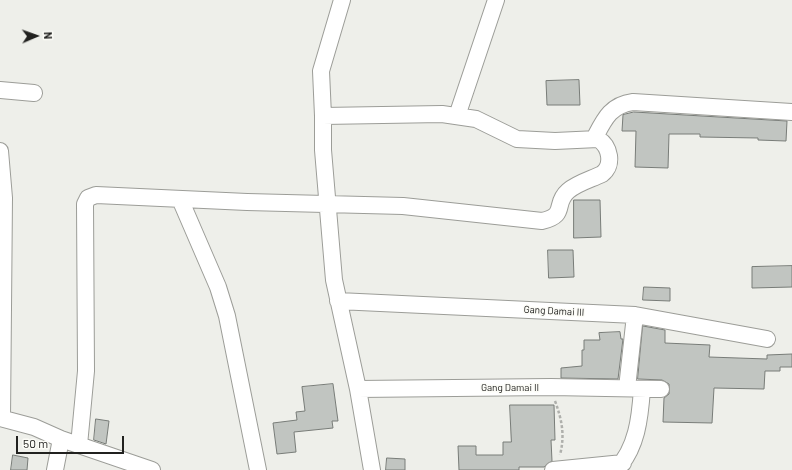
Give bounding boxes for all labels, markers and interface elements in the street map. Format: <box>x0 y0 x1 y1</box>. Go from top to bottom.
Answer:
north arrow <box>16 16 56 56</box>
text: N <box>42 32 55 39</box>
street label: Gang Damai III <box>523 303 585 319</box>
street label: Gang Damai II <box>481 382 539 394</box>
scale bar <box>18 428 126 454</box>
text: 50 m <box>23 436 48 450</box>

